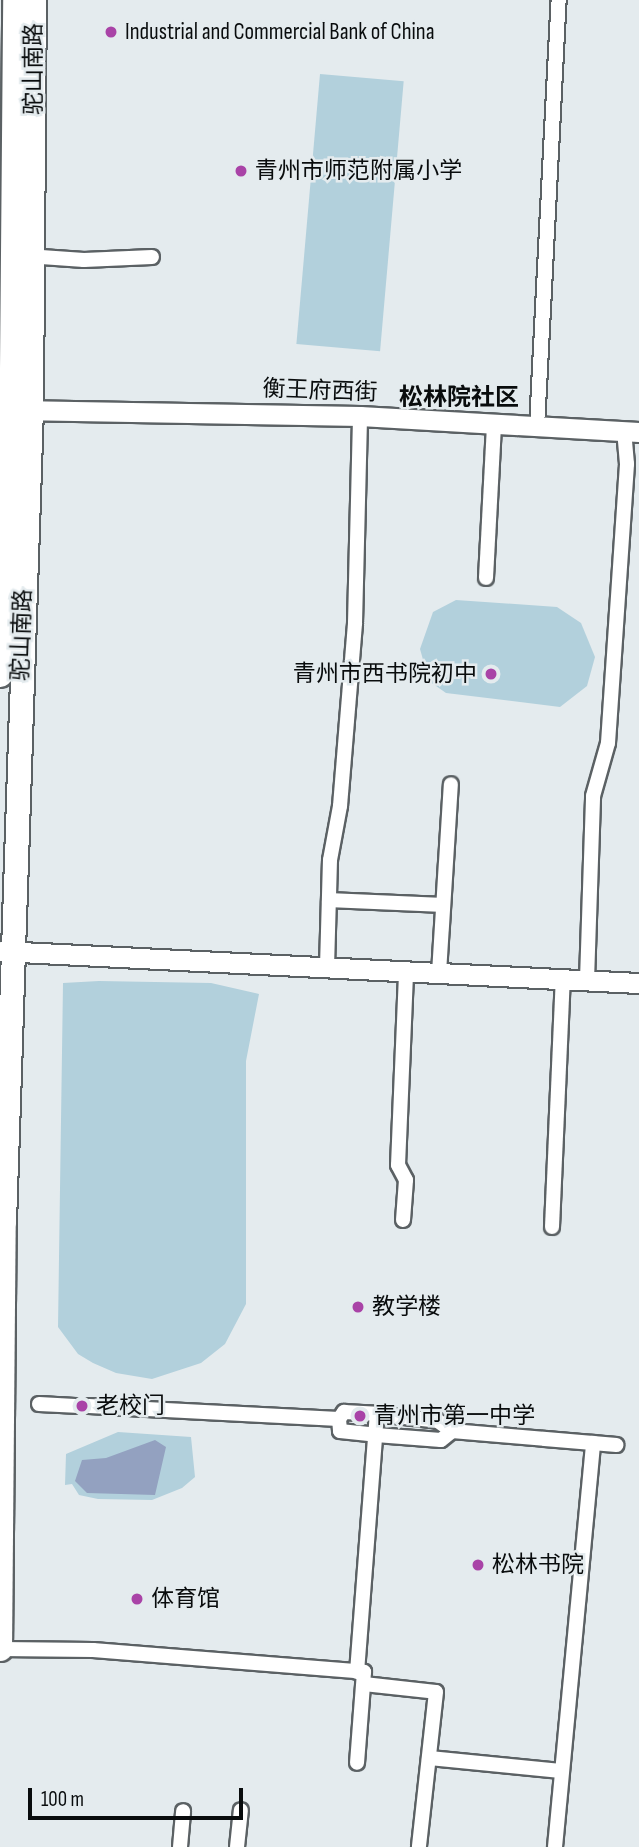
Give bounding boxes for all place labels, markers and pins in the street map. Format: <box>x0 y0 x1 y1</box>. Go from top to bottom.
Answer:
place label: Industrial and Commercial Bank of China <box>125 18 435 46</box>
marker: Industrial and Commercial Bank of China <box>103 24 119 40</box>
place label: 青州市师范附属小学 <box>255 157 462 185</box>
marker: 青州市师范附属小学 <box>233 163 249 179</box>
place label: 青州市西书院初中 <box>293 660 477 688</box>
marker: 青州市西书院初中 <box>483 666 499 682</box>
place label: 教学楼 <box>372 1293 441 1321</box>
marker: 教学楼 <box>350 1299 366 1315</box>
place label: 老校门 <box>96 1392 165 1420</box>
marker: 老校门 <box>74 1398 90 1414</box>
place label: 青州市第一中学 <box>374 1402 535 1430</box>
marker: 青州市第一中学 <box>352 1408 368 1424</box>
place label: 松林书院 <box>492 1551 584 1579</box>
marker: 松林书院 <box>470 1557 486 1573</box>
place label: 体育馆 <box>151 1585 220 1613</box>
marker: 体育馆 <box>129 1591 145 1607</box>

